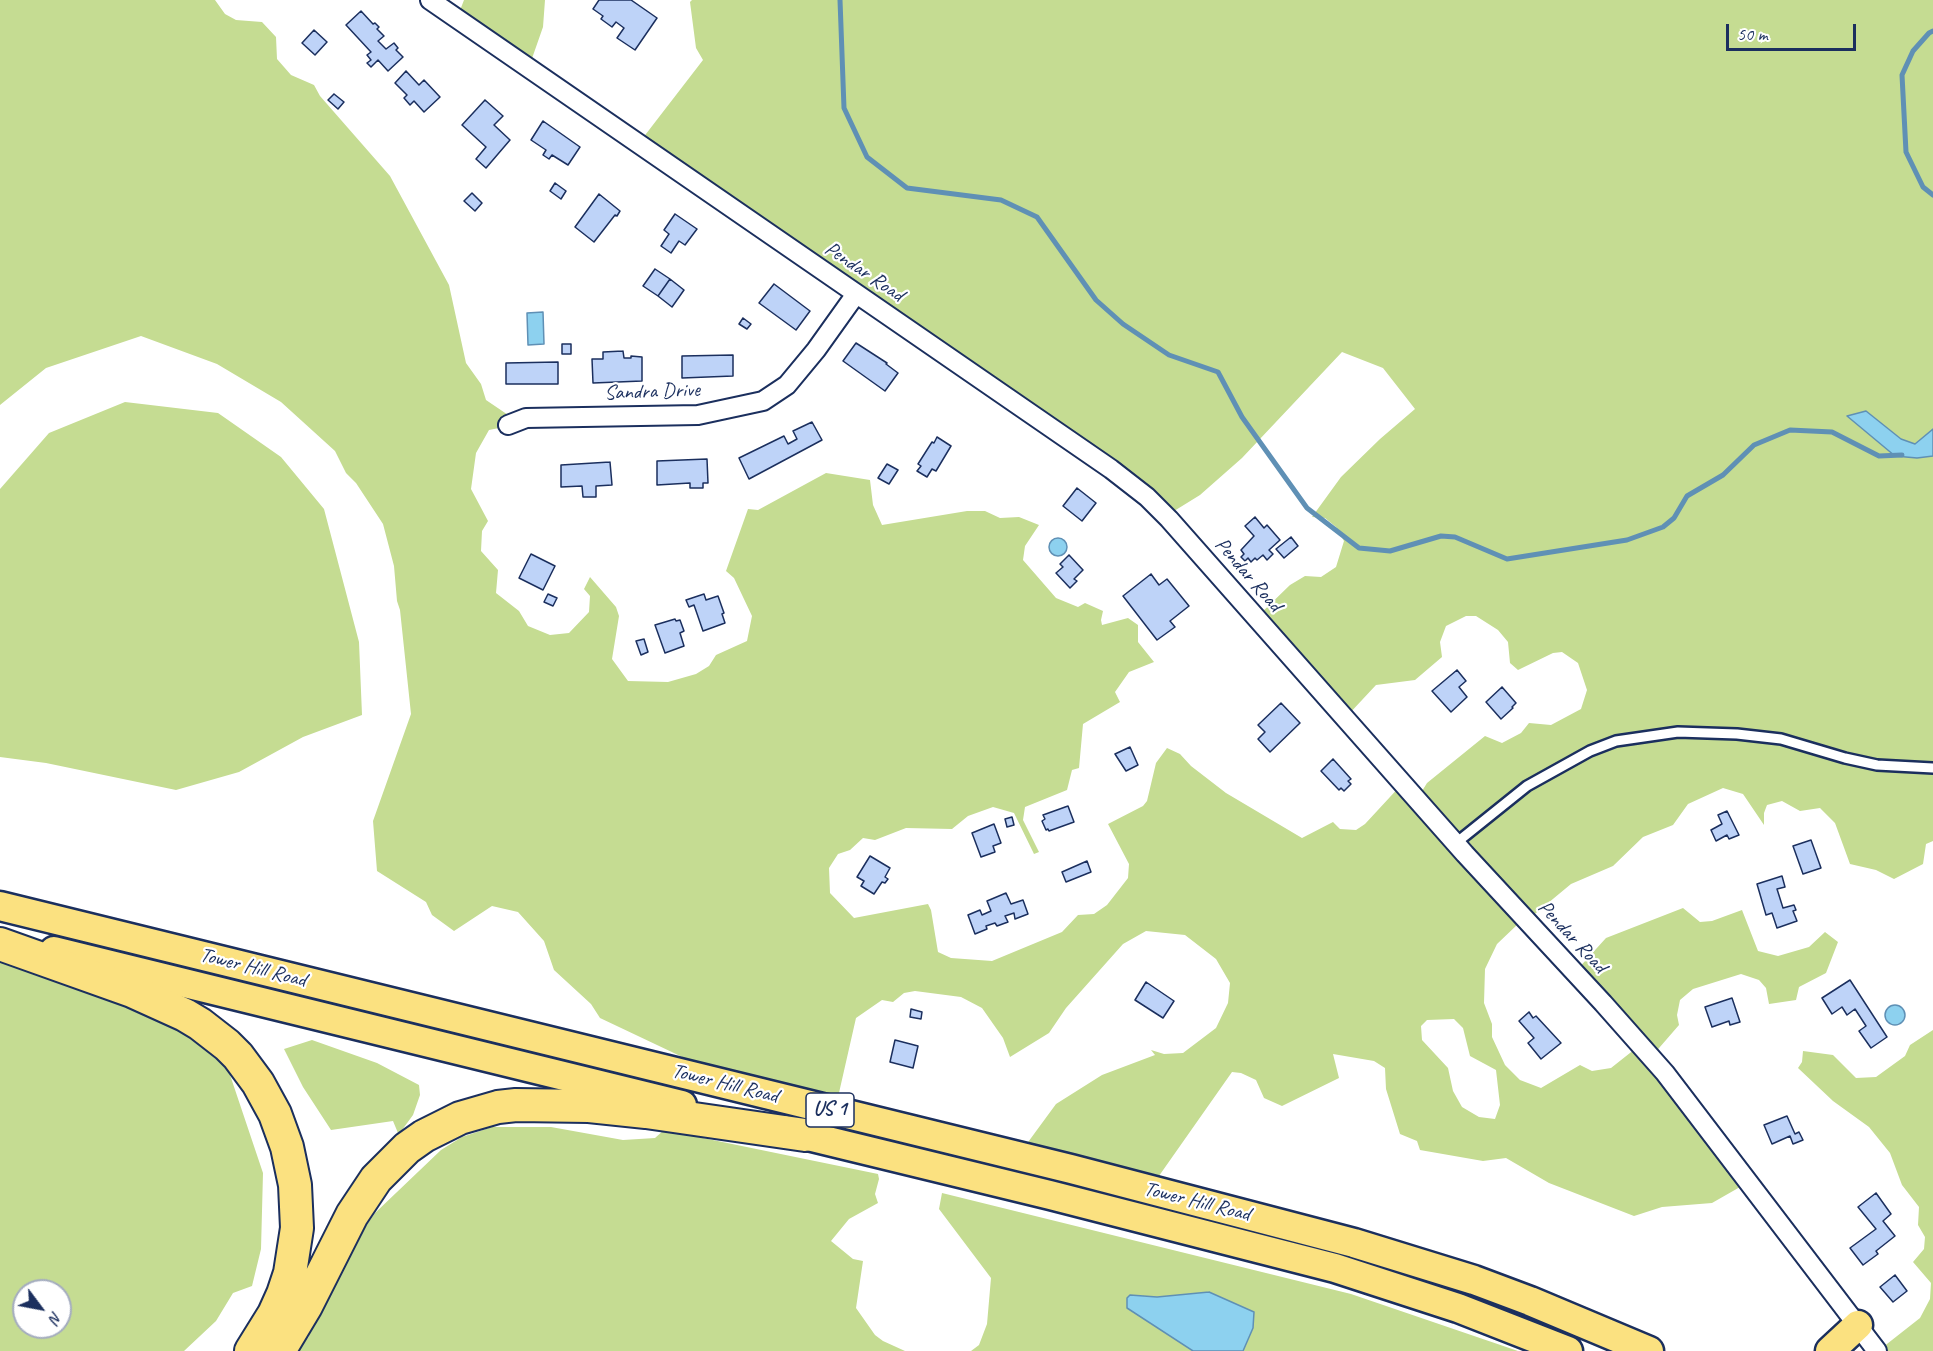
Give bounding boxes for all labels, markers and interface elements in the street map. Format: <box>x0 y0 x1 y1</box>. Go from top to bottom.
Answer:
scale bar <box>1729 12 1860 50</box>
text: 50 m <box>1737 23 1768 45</box>
street label: Pendar Road <box>820 236 908 308</box>
street label: Sandra Drive <box>604 378 700 406</box>
street label: Pendar Road <box>1209 533 1287 617</box>
street label: Pendar Road <box>1532 895 1612 979</box>
street label: Tower Hill Road <box>197 943 309 993</box>
street label: Tower Hill Road <box>669 1059 781 1109</box>
road number: US 1 <box>806 1093 854 1127</box>
street label: Tower Hill Road <box>1141 1177 1253 1227</box>
north arrow <box>12 1279 72 1339</box>
text: N <box>44 1308 67 1327</box>

